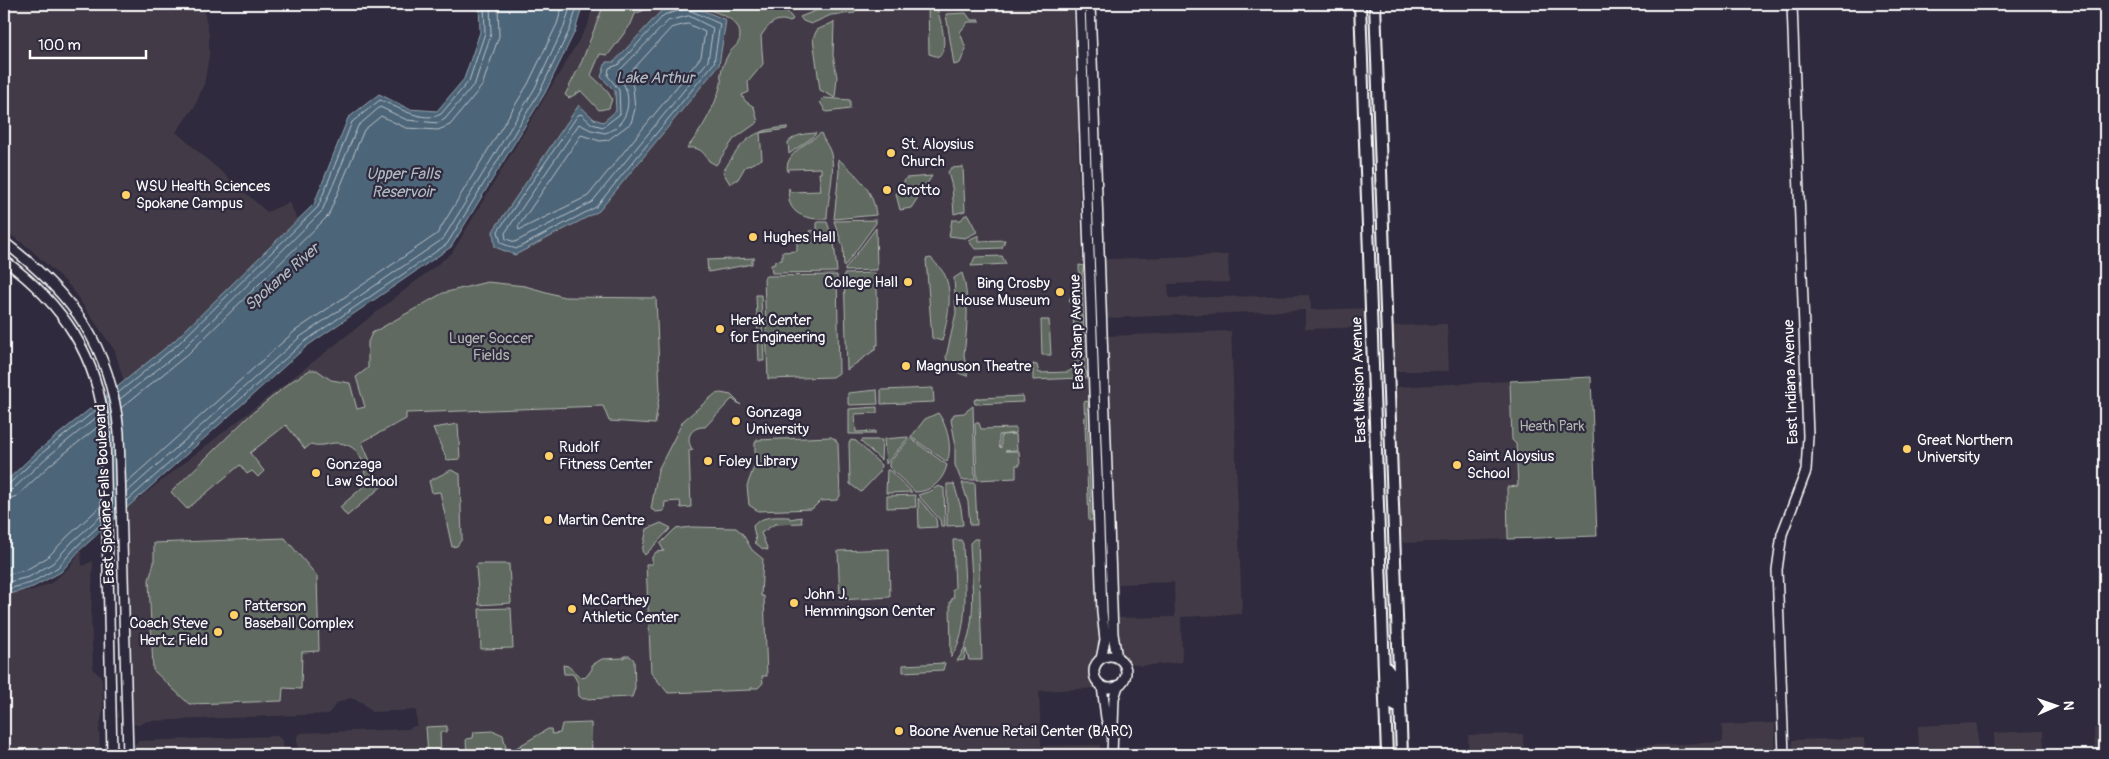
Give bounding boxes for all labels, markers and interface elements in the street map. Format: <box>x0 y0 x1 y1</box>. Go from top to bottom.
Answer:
scale bar <box>30 28 146 60</box>
text: 100 m <box>38 36 81 55</box>
water label: Lake Arthur <box>616 68 696 88</box>
place label: St. Aloysius Church <box>901 135 974 171</box>
marker: St. Aloysius Church <box>885 147 897 159</box>
water label: Upper Falls Reservoir <box>366 164 442 202</box>
place label: WSU Health Sciences Spokane Campus <box>136 177 271 213</box>
place label: Grotto <box>897 181 940 200</box>
marker: Grotto <box>881 184 893 196</box>
marker: WSU Health Sciences Spokane Campus <box>120 189 132 201</box>
place label: Hughes Hall <box>763 228 836 247</box>
marker: Hughes Hall <box>747 231 759 243</box>
water label: Spokane River <box>240 237 325 315</box>
place label: College Hall <box>824 273 898 292</box>
street label: East Sharp Avenue <box>1065 273 1089 390</box>
place label: Bing Crosby House Museum <box>955 274 1051 310</box>
marker: College Hall <box>902 276 914 288</box>
marker: Bing Crosby House Museum <box>1054 286 1066 298</box>
place label: Herak Center for Engineering <box>730 311 825 347</box>
street label: East Mission Avenue <box>1347 316 1371 443</box>
street label: East Indiana Avenue <box>1779 319 1803 445</box>
marker: Herak Center for Engineering <box>714 323 726 335</box>
park label: Luger Soccer Fields <box>449 329 534 365</box>
place label: Magnuson Theatre <box>916 357 1032 376</box>
marker: Magnuson Theatre <box>900 360 912 372</box>
place label: Gonzaga University <box>746 403 809 439</box>
street label: East Spokane Falls Boulevard <box>91 404 119 584</box>
marker: Gonzaga University <box>730 415 742 427</box>
park label: Heath Park <box>1519 417 1585 436</box>
place label: Great Northern University <box>1917 431 2013 467</box>
place label: Rudolf Fitness Center <box>559 438 653 474</box>
marker: Great Northern University <box>1901 443 1913 455</box>
place label: Saint Aloysius School <box>1467 447 1555 483</box>
marker: Rudolf Fitness Center <box>543 450 555 462</box>
place label: Foley Library <box>718 452 798 471</box>
place label: Gonzaga Law School <box>326 455 398 491</box>
marker: Foley Library <box>702 455 714 467</box>
marker: Saint Aloysius School <box>1451 459 1463 471</box>
marker: Gonzaga Law School <box>310 467 322 479</box>
place label: Martin Centre <box>558 511 645 530</box>
marker: Martin Centre <box>542 514 554 526</box>
place label: John J. Hemmingson Center <box>804 585 936 621</box>
place label: McCarthey Athletic Center <box>582 591 680 627</box>
place label: Patterson Baseball Complex <box>244 597 354 633</box>
marker: John J. Hemmingson Center <box>788 597 800 609</box>
marker: McCarthey Athletic Center <box>566 603 578 615</box>
marker: Patterson Baseball Complex <box>228 609 240 621</box>
place label: Coach Steve Hertz Field <box>129 614 209 650</box>
marker: Coach Steve Hertz Field <box>212 626 224 638</box>
north arrow <box>2032 682 2082 732</box>
text: N <box>2060 701 2077 711</box>
place label: Boone Avenue Retail Center (BARC) <box>909 722 1134 741</box>
marker: Boone Avenue Retail Center (BARC) <box>893 725 905 737</box>

